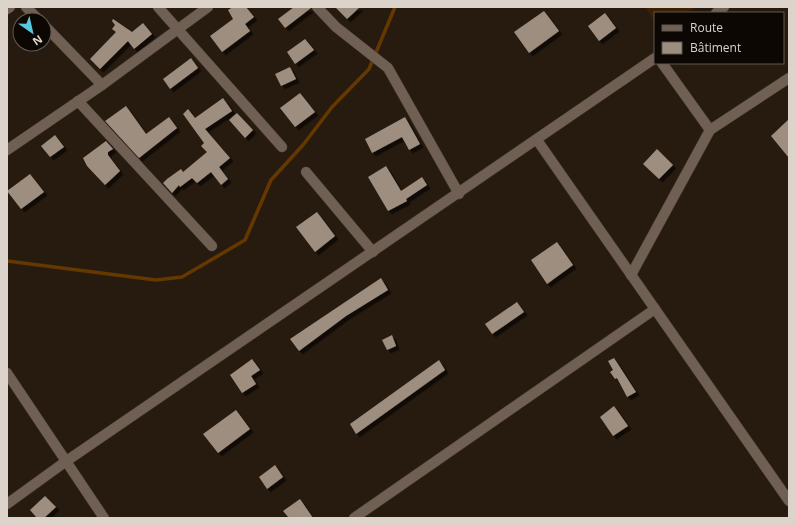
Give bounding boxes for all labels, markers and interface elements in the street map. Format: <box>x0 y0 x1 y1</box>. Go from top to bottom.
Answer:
north arrow <box>12 12 52 52</box>
legend <box>654 12 784 64</box>
text: Route <box>690 19 723 36</box>
text: N <box>30 32 46 49</box>
text: Bâtiment <box>690 39 741 56</box>

